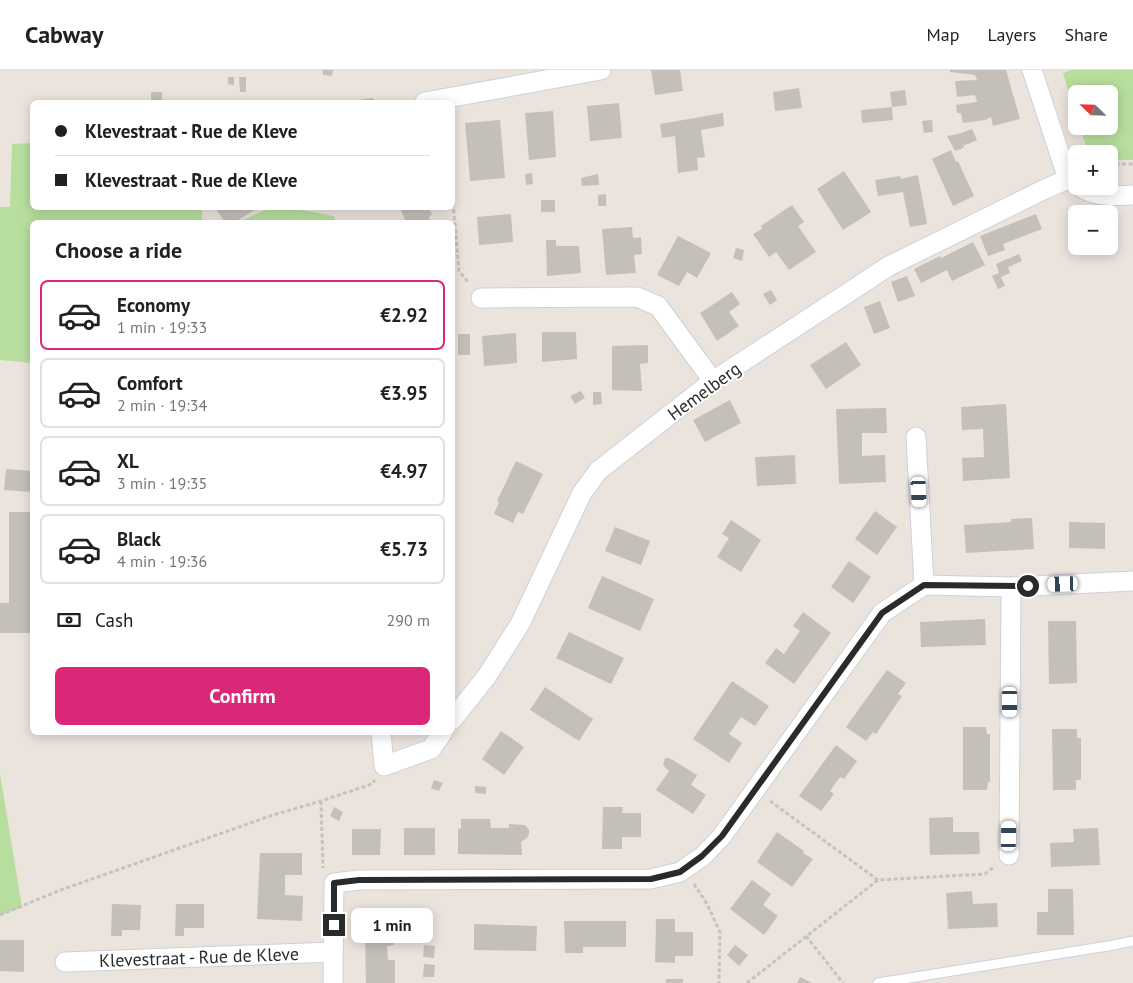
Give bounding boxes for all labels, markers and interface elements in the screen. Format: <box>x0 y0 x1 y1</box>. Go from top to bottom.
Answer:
text: Cabway <box>25 19 103 50</box>
text: Map <box>927 23 959 46</box>
text: Layers <box>987 23 1036 46</box>
text: Share <box>1064 23 1108 46</box>
north arrow <box>1068 85 1118 135</box>
map controls <box>1068 85 1118 255</box>
text: Klevestraat - Rue de Kleve <box>85 119 297 143</box>
button: + <box>1068 145 1118 195</box>
text: Klevestraat - Rue de Kleve <box>85 168 297 192</box>
button: − <box>1068 205 1118 255</box>
text: Choose a ride <box>55 236 182 264</box>
icon: car <box>57 293 102 338</box>
text: Economy <box>117 293 190 317</box>
text: €2.92 <box>380 303 428 327</box>
text: 1 min · 19:33 <box>117 317 207 337</box>
street label: Hemelberg <box>663 357 745 425</box>
icon: car <box>57 371 102 416</box>
text: Comfort <box>117 371 183 395</box>
text: €3.95 <box>380 381 428 405</box>
text: 2 min · 19:34 <box>117 395 207 415</box>
icon: car <box>57 449 102 494</box>
text: XL <box>117 449 139 473</box>
text: €4.97 <box>380 459 428 483</box>
text: 3 min · 19:35 <box>117 473 207 493</box>
car <box>910 477 927 507</box>
icon: car <box>57 527 102 572</box>
text: Black <box>117 527 161 551</box>
text: €5.73 <box>380 537 428 561</box>
text: 4 min · 19:36 <box>117 551 207 571</box>
route start <box>1017 575 1039 597</box>
car <box>1047 576 1078 592</box>
icon: cash <box>55 606 83 634</box>
text: Cash <box>95 608 133 632</box>
text: 290 m <box>387 610 430 630</box>
button: Confirm <box>55 667 430 725</box>
car <box>1002 687 1017 717</box>
car <box>1001 821 1016 851</box>
callout: 1 min <box>352 908 434 942</box>
route end <box>323 914 345 936</box>
text: 1 min <box>372 915 412 935</box>
street label: Klevestraat - Rue de Kleve <box>99 942 299 972</box>

